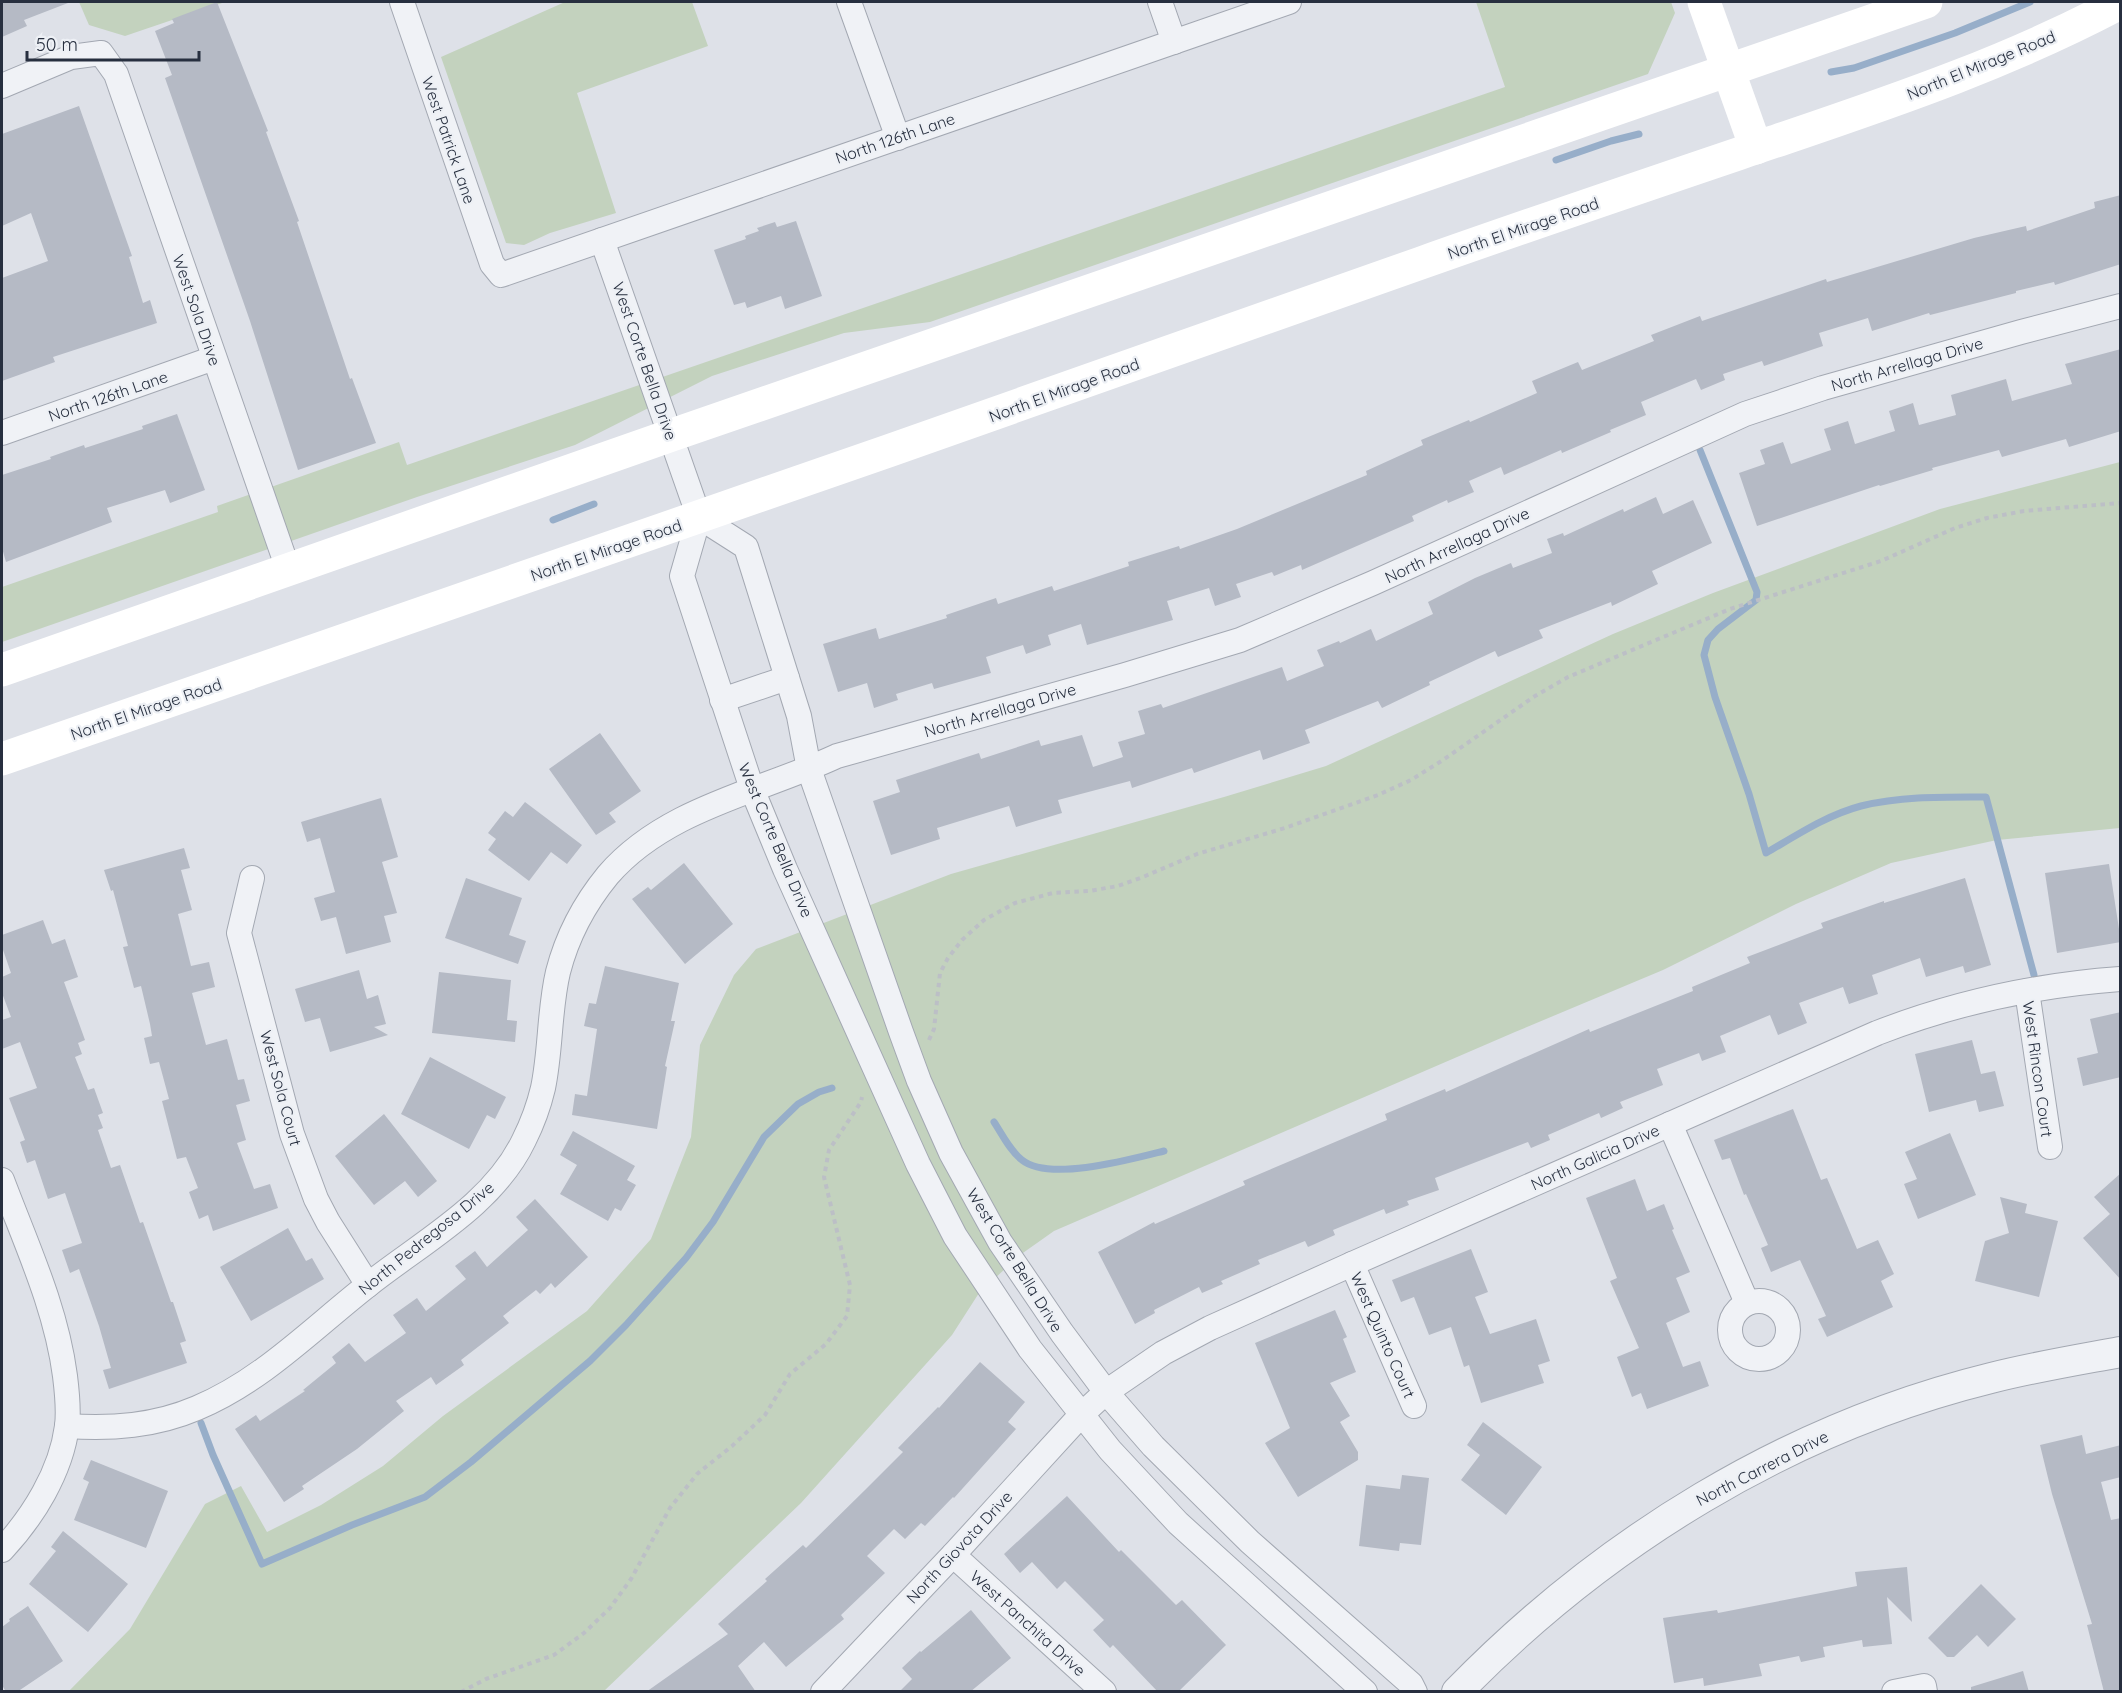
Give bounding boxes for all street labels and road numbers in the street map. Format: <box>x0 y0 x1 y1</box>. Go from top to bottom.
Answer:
street label: North El Mirage Road <box>1904 26 2058 104</box>
street label: West Patrick Lane <box>418 74 480 206</box>
street label: North 126th Lane <box>833 108 957 168</box>
street label: North El Mirage Road <box>1445 193 1601 263</box>
street label: West Sola Drive <box>169 252 225 368</box>
street label: West Corte Bella Drive <box>609 279 681 443</box>
street label: North Arrellaga Drive <box>1829 333 1985 395</box>
street label: North El Mirage Road <box>986 353 1142 427</box>
street label: North 126th Lane <box>46 366 170 426</box>
street label: North Arrellaga Drive <box>1382 503 1532 587</box>
street label: North El Mirage Road <box>528 515 684 585</box>
street label: North El Mirage Road <box>68 674 224 744</box>
street label: North Arrellaga Drive <box>922 679 1078 741</box>
street label: West Corte Bella Drive <box>734 760 818 920</box>
street label: West Rincon Court <box>2019 1000 2057 1138</box>
street label: West Sola Court <box>256 1028 306 1148</box>
street label: North Galicia Drive <box>1528 1120 1662 1194</box>
street label: North Pedregosa Drive <box>354 1177 498 1299</box>
street label: West Corte Bella Drive <box>963 1184 1067 1336</box>
street label: West Quinto Court <box>1346 1269 1420 1401</box>
street label: North Carrera Drive <box>1692 1426 1832 1510</box>
street label: North Giovota Drive <box>902 1487 1016 1607</box>
street label: West Panchita Drive <box>966 1566 1090 1680</box>

